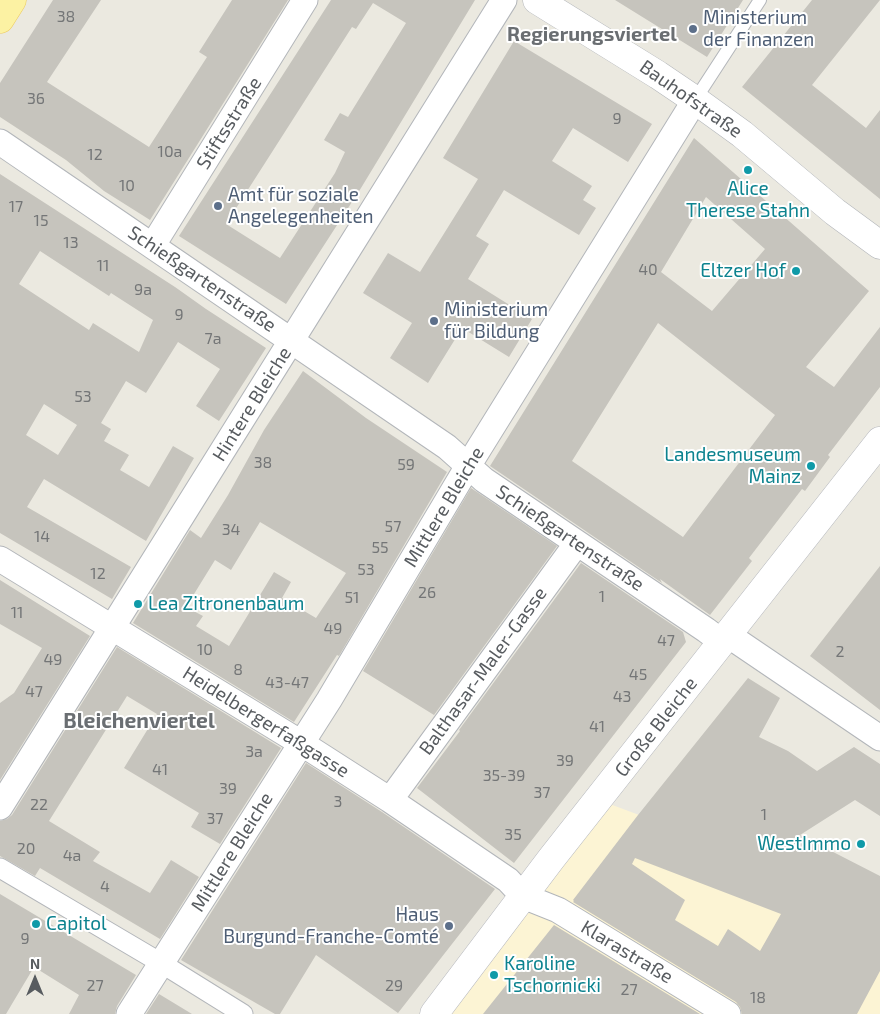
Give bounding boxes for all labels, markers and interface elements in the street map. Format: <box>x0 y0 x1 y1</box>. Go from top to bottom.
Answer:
house number: 38 <box>57 7 75 27</box>
place label: Ministerium der Finanzen <box>703 7 814 51</box>
district label: Regierungsviertel <box>507 22 677 46</box>
marker: Ministerium der Finanzen <box>687 23 699 35</box>
street label: Bauhofstraße <box>635 55 747 143</box>
street label: Stiftsstraße <box>192 73 266 173</box>
house number: 36 <box>27 89 45 109</box>
house number: 9 <box>612 109 622 129</box>
house number: 10a <box>158 142 182 162</box>
house number: 12 <box>87 145 103 165</box>
marker: Alice Therese Stahn <box>742 164 754 176</box>
house number: 10 <box>119 176 135 196</box>
place label: Alice Therese Stahn <box>686 178 810 222</box>
place label: Amt für soziale Angelegenheiten <box>228 184 374 228</box>
house number: 17 <box>9 197 23 217</box>
marker: Amt für soziale Angelegenheiten <box>212 200 224 212</box>
house number: 15 <box>34 211 48 231</box>
street label: Schießgartenstraße <box>124 221 280 337</box>
house number: 13 <box>63 233 79 253</box>
house number: 11 <box>97 256 109 276</box>
house number: 40 <box>638 260 658 280</box>
place label: Eltzer Hof <box>700 260 786 282</box>
marker: Eltzer Hof <box>790 265 802 277</box>
house number: 9a <box>134 280 152 300</box>
place label: Ministerium für Bildung <box>444 299 548 343</box>
house number: 9 <box>174 305 184 325</box>
marker: Ministerium für Bildung <box>428 315 440 327</box>
house number: 7a <box>205 329 221 349</box>
street label: Hintere Bleiche <box>208 343 296 465</box>
house number: 53 <box>74 387 92 407</box>
street label: Mittlere Bleiche <box>399 443 489 571</box>
place label: Landesmuseum Mainz <box>664 444 801 488</box>
house number: 38 <box>254 453 272 473</box>
house number: 59 <box>397 455 415 475</box>
marker: Landesmuseum Mainz <box>805 460 817 472</box>
street label: Schießgartenstraße <box>492 480 648 596</box>
house number: 57 <box>385 517 401 537</box>
house number: 34 <box>222 520 240 540</box>
house number: 14 <box>34 527 50 547</box>
house number: 55 <box>371 538 389 558</box>
house number: 53 <box>357 560 375 580</box>
house number: 12 <box>90 564 106 584</box>
street label: Balthasar-Maler-Gasse <box>414 583 552 759</box>
house number: 26 <box>418 583 436 603</box>
house number: 1 <box>599 587 605 607</box>
house number: 51 <box>345 588 359 608</box>
place label: Lea Zitronenbaum <box>148 593 304 615</box>
marker: Lea Zitronenbaum <box>132 598 144 610</box>
house number: 11 <box>11 603 23 623</box>
house number: 49 <box>324 619 342 639</box>
house number: 47 <box>657 631 675 651</box>
house number: 10 <box>197 640 213 660</box>
house number: 2 <box>836 642 844 662</box>
house number: 49 <box>44 650 62 670</box>
house number: 8 <box>233 660 243 680</box>
street label: Heidelbergerfaßgasse <box>178 661 354 783</box>
house number: 45 <box>629 665 647 685</box>
house number: 43-47 <box>265 673 309 693</box>
street label: Große Bleiche <box>610 673 702 781</box>
house number: 47 <box>25 682 43 702</box>
house number: 43 <box>613 687 631 707</box>
district label: Bleichenviertel <box>63 708 215 734</box>
house number: 41 <box>589 717 605 737</box>
house number: 3a <box>245 742 263 762</box>
house number: 39 <box>556 751 574 771</box>
house number: 41 <box>152 760 168 780</box>
house number: 35-39 <box>483 766 525 786</box>
house number: 39 <box>219 779 237 799</box>
house number: 37 <box>533 783 551 803</box>
street label: Mittlere Bleiche <box>186 788 278 916</box>
house number: 3 <box>334 792 342 812</box>
house number: 22 <box>30 795 48 815</box>
house number: 1 <box>761 805 767 825</box>
house number: 37 <box>206 809 224 829</box>
house number: 35 <box>504 825 522 845</box>
place label: WestImmo <box>757 833 851 855</box>
marker: WestImmo <box>855 838 867 850</box>
house number: 20 <box>17 839 35 859</box>
house number: 4a <box>63 846 81 866</box>
house number: 4 <box>100 877 110 897</box>
place label: Haus Burgund-Franche-Comté <box>223 904 439 948</box>
place label: Capitol <box>46 913 107 935</box>
street label: Klarastraße <box>577 916 677 988</box>
marker: Capitol <box>30 918 42 930</box>
marker: Haus Burgund-Franche-Comté <box>443 920 455 932</box>
house number: 9 <box>20 929 30 949</box>
place label: Karoline Tschornicki <box>504 953 601 997</box>
north arrow <box>10 954 60 1004</box>
text: N <box>30 955 40 972</box>
marker: Karoline Tschornicki <box>488 969 500 981</box>
house number: 27 <box>86 976 104 996</box>
house number: 29 <box>385 976 403 996</box>
house number: 27 <box>620 980 638 1000</box>
house number: 18 <box>750 988 766 1008</box>

